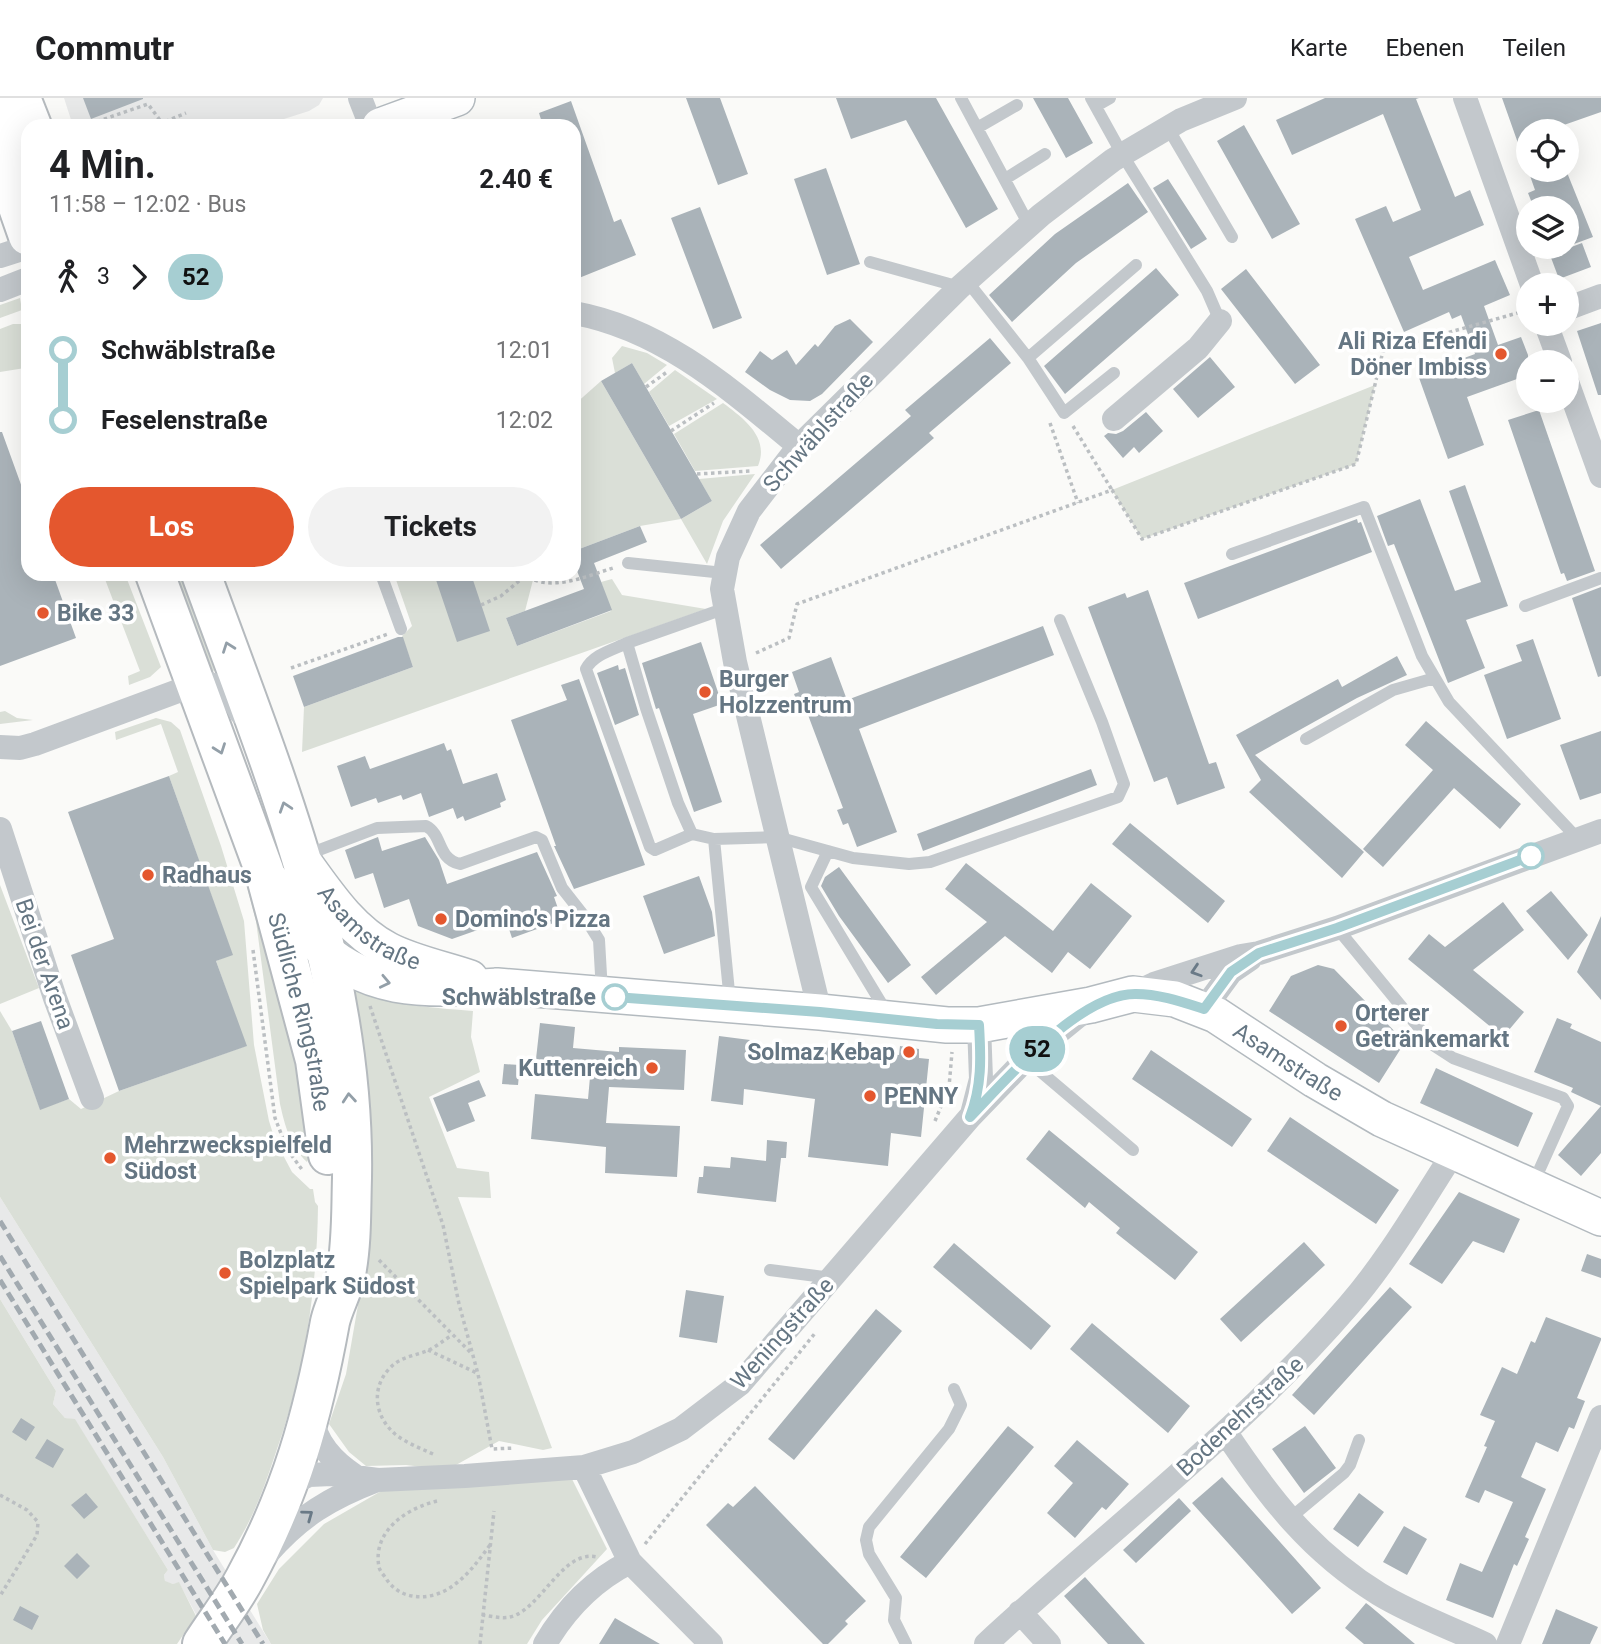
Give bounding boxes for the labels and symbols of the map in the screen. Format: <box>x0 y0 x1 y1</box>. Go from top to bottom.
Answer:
place label: Ali Riza Efendi Döner Imbiss <box>1338 328 1487 381</box>
marker: Ali Riza Efendi Döner Imbiss <box>1493 346 1509 362</box>
street label: Schwäblstraße <box>758 367 879 498</box>
place label: Bike 33 <box>57 600 134 627</box>
marker: Bike 33 <box>35 605 51 621</box>
one-way arrow <box>222 642 236 654</box>
place label: Burger Holzzentrum <box>719 666 852 719</box>
marker: Burger Holzzentrum <box>697 684 713 700</box>
one-way arrow <box>212 742 226 754</box>
one-way arrow <box>279 801 293 814</box>
unlabelled marker <box>1518 843 1544 869</box>
place label: Radhaus <box>162 862 252 889</box>
marker: Radhaus <box>140 867 156 883</box>
street label: Asamstraße <box>312 880 424 976</box>
street label: Bei der Arena <box>10 895 80 1033</box>
place label: Domino's Pizza <box>455 906 611 933</box>
street label: Südliche Ringstraße <box>262 910 335 1113</box>
marker: Domino's Pizza <box>433 911 449 927</box>
one-way arrow <box>1190 963 1202 977</box>
one-way arrow <box>379 974 391 989</box>
place label: Schwäblstraße <box>442 984 596 1011</box>
marker: Schwäblstraße <box>602 984 628 1010</box>
place label: Orterer Getränkemarkt <box>1355 1000 1510 1053</box>
street label: Asamstraße <box>1228 1017 1348 1107</box>
marker: Orterer Getränkemarkt <box>1333 1018 1349 1034</box>
line badge: 52 <box>1006 1026 1068 1072</box>
place label: Solmaz Kebap <box>747 1039 895 1066</box>
marker: Solmaz Kebap <box>901 1044 917 1060</box>
place label: Kuttenreich <box>518 1055 638 1082</box>
marker: Kuttenreich <box>644 1060 660 1076</box>
place label: PENNY <box>884 1083 959 1110</box>
marker: PENNY <box>862 1088 878 1104</box>
one-way arrow <box>342 1092 357 1103</box>
place label: Mehrzweckspielfeld Südost <box>124 1132 332 1185</box>
marker: Mehrzweckspielfeld Südost <box>102 1150 118 1166</box>
place label: Bolzplatz Spielpark Südost <box>239 1247 415 1300</box>
marker: Bolzplatz Spielpark Südost <box>217 1265 233 1281</box>
street label: Weningstraße <box>725 1272 840 1395</box>
street label: Bodenehrstraße <box>1171 1351 1309 1482</box>
one-way arrow <box>300 1510 313 1523</box>

